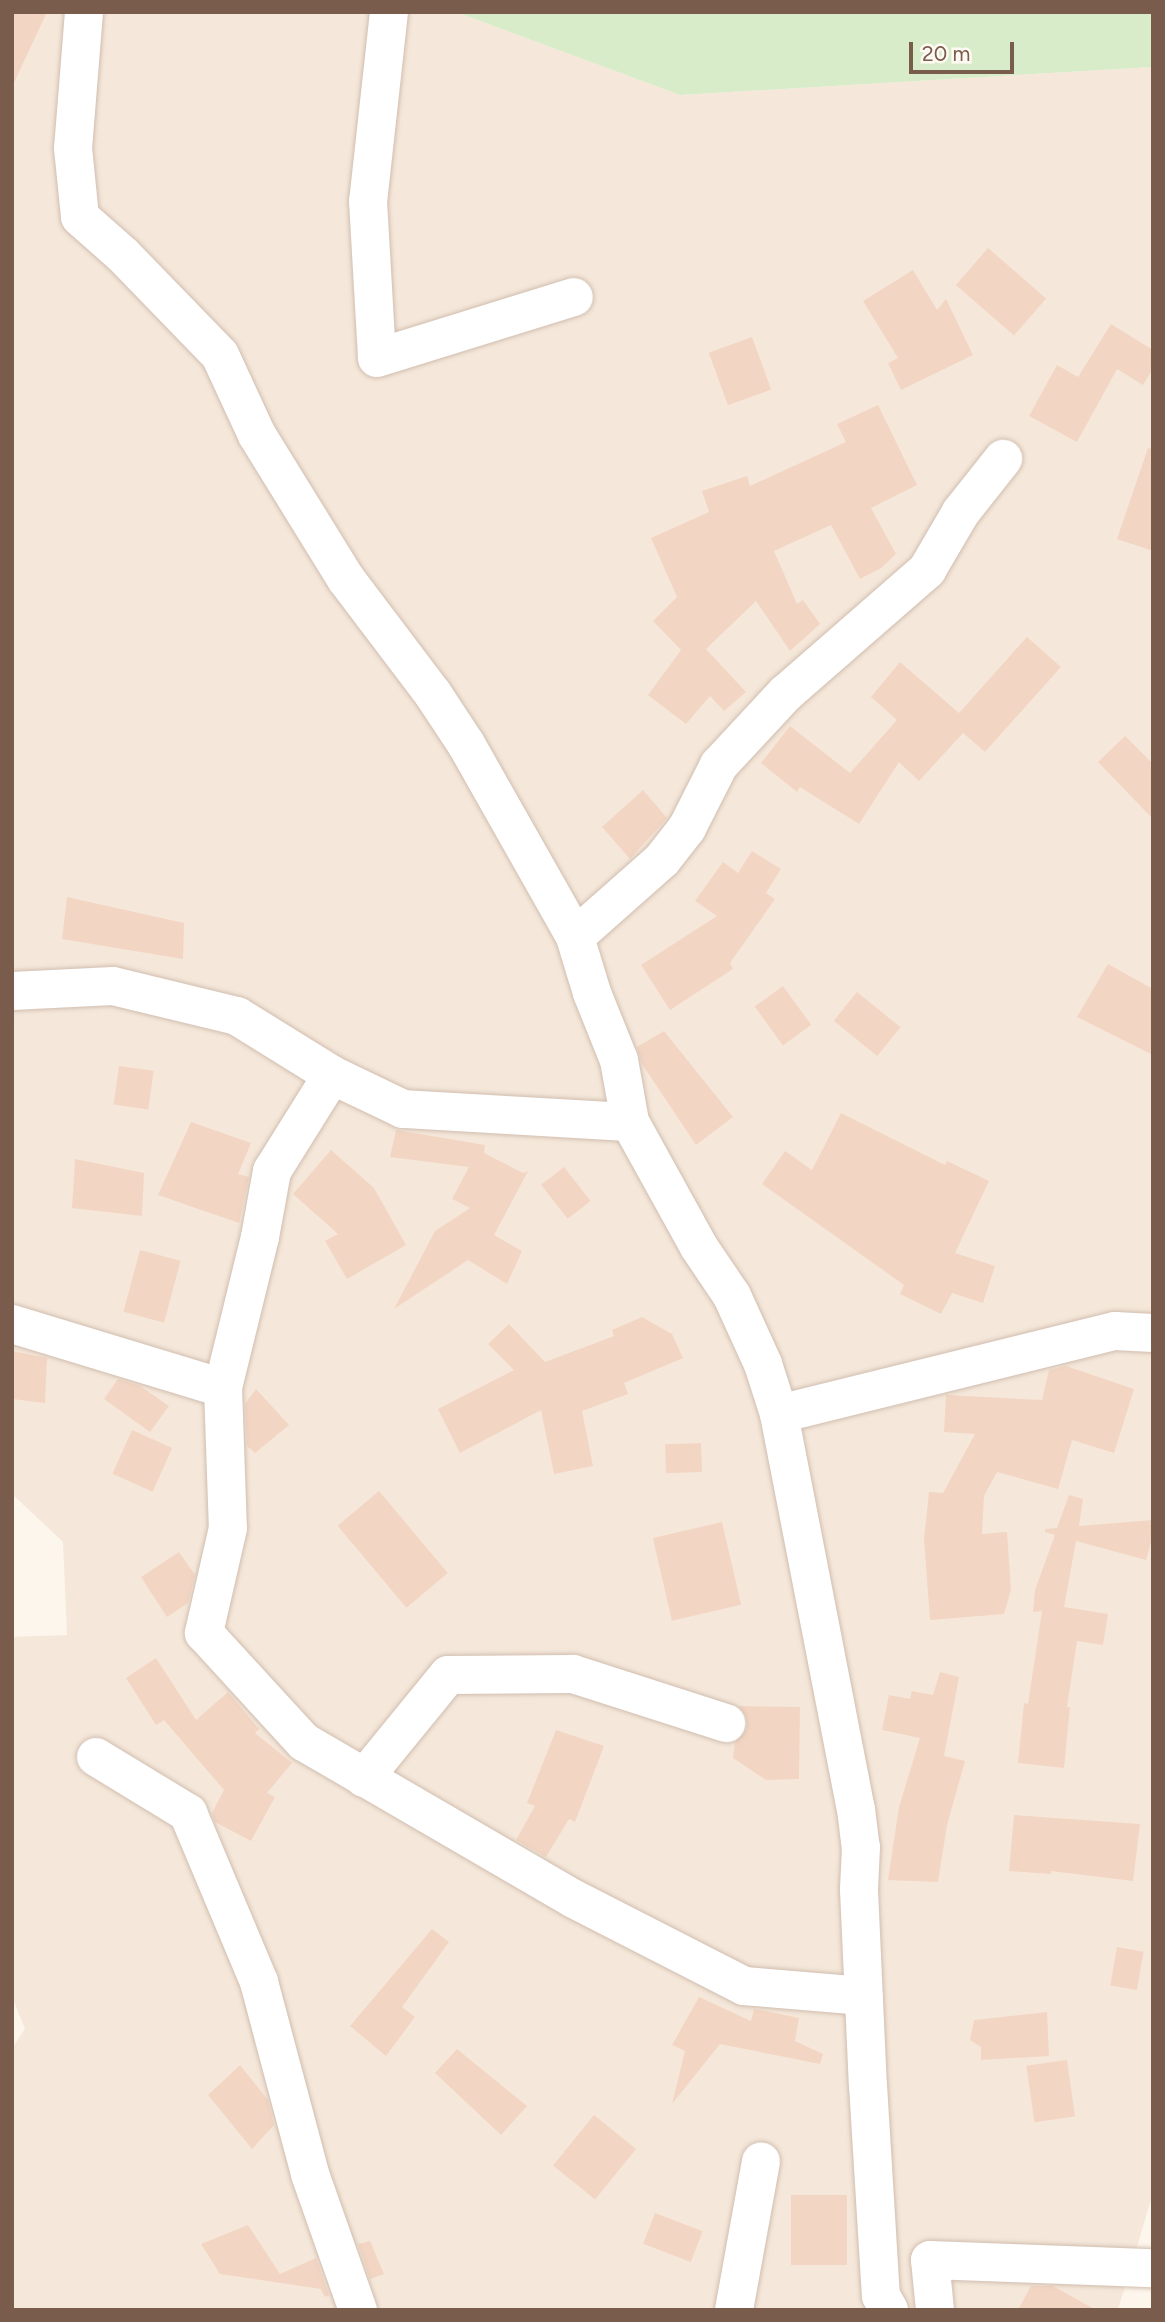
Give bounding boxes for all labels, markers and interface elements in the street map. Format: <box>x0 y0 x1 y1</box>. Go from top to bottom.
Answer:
scale bar <box>913 28 1018 72</box>
text: 20 m <box>922 41 970 66</box>

